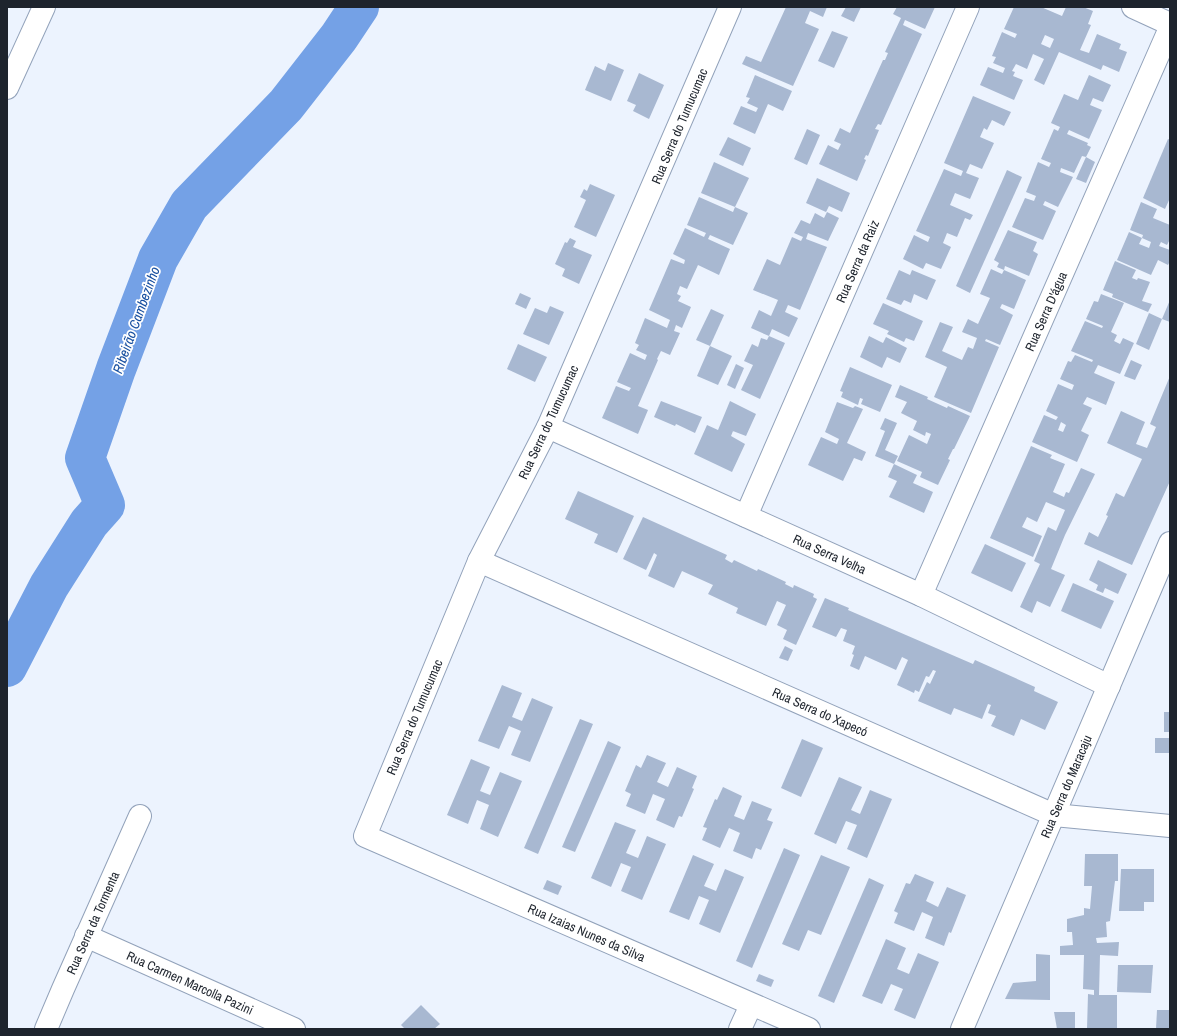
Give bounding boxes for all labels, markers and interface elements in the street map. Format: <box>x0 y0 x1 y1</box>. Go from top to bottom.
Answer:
street label: Rua Serra do Tumucumac <box>647 66 711 187</box>
street label: Rua Serra da Raiz <box>832 217 883 305</box>
water label: Ribeirão Cambezinho <box>108 264 164 376</box>
street label: Rua Serra D'água <box>1021 269 1071 354</box>
street label: Rua Serra do Tumucumac <box>515 362 582 482</box>
street label: Rua Serra Velha <box>790 531 869 578</box>
street label: Rua Serra do Tumucumac <box>382 657 446 778</box>
street label: Rua Serra do Xapecó <box>770 684 870 741</box>
street label: Rua Serra do Maracaju <box>1037 732 1096 841</box>
street label: Rua Serra da Tormenta <box>63 869 123 977</box>
street label: Rua Izaias Nunes da Silva <box>525 900 648 966</box>
street label: Rua Carmen Marcolla Pazini <box>124 947 256 1019</box>

